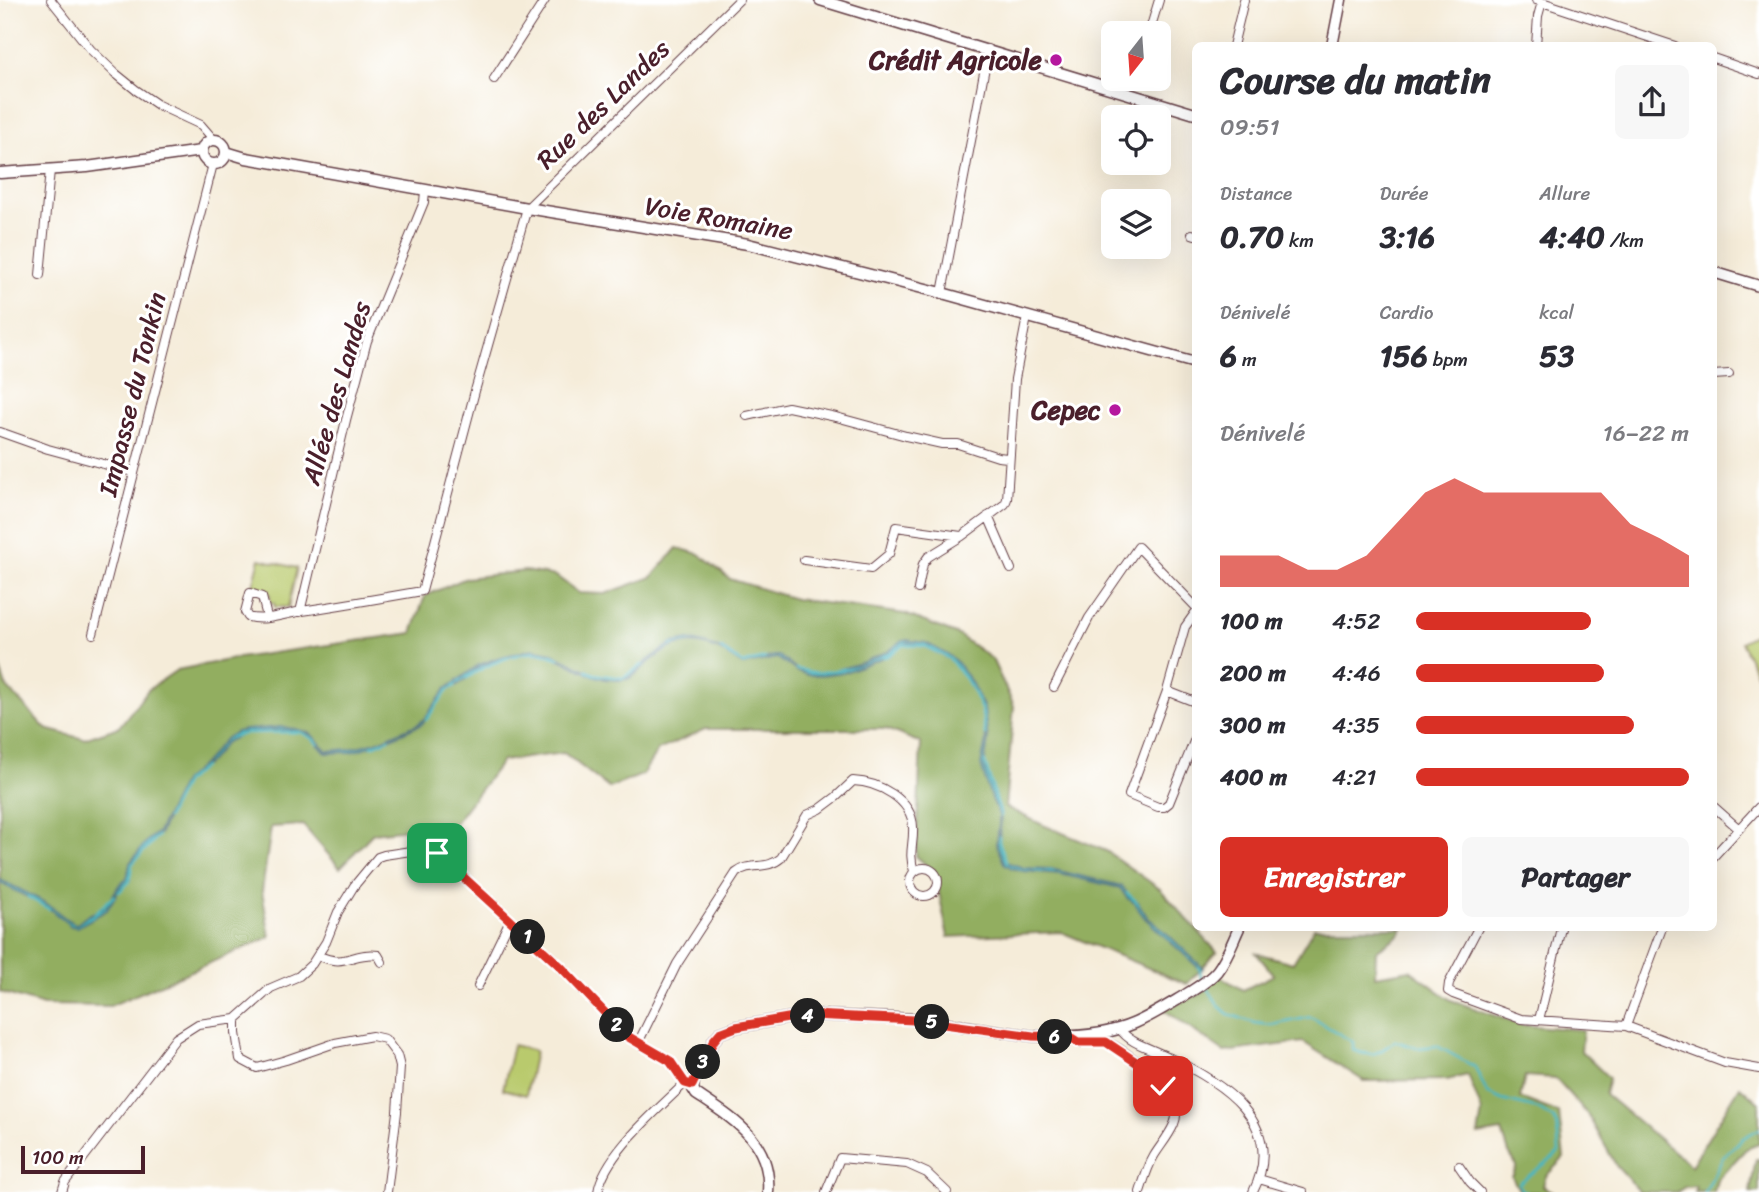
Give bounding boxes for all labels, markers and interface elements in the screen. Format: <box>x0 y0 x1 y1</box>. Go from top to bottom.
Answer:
north arrow <box>1101 21 1171 91</box>
map controls <box>1101 21 1171 259</box>
street label: Rue des Landes <box>525 27 681 181</box>
place label: Crédit Agricole <box>868 37 1043 83</box>
text: Course du matin <box>1220 47 1491 114</box>
marker: Crédit Agricole <box>1048 52 1064 68</box>
button: share <box>1615 65 1689 139</box>
button: locate <box>1101 105 1171 175</box>
text: 09:51 <box>1220 107 1280 148</box>
text: Distance <box>1220 177 1292 210</box>
text: Durée <box>1380 177 1429 210</box>
text: Allure <box>1539 177 1590 210</box>
street label: Voie Romaine <box>641 182 797 254</box>
button: layers <box>1101 189 1171 259</box>
text: 0.70 <box>1220 210 1284 264</box>
text: 3:16 <box>1380 210 1435 264</box>
text: 4:40 <box>1539 210 1605 264</box>
text: km <box>1284 224 1314 257</box>
text: /km <box>1605 224 1644 257</box>
street label: Impasse du Tonkin <box>84 287 180 502</box>
street label: Allée des Landes <box>288 295 384 491</box>
text: Dénivelé <box>1220 296 1290 329</box>
text: Cardio <box>1380 296 1434 329</box>
text: kcal <box>1539 296 1574 329</box>
text: 6 <box>1220 329 1237 383</box>
text: 156 <box>1380 329 1428 383</box>
text: 53 <box>1539 329 1574 383</box>
text: m <box>1237 343 1257 376</box>
text: bpm <box>1428 343 1468 376</box>
place label: Cepec <box>1030 387 1101 433</box>
marker: Cepec <box>1107 402 1123 418</box>
text: Dénivelé <box>1220 413 1305 454</box>
text: 16–22 m <box>1603 413 1689 454</box>
text: 100 m <box>1220 601 1283 642</box>
text: 4:52 <box>1332 601 1381 642</box>
text: 200 m <box>1220 653 1286 694</box>
text: 4:46 <box>1332 653 1381 694</box>
text: 300 m <box>1220 705 1285 746</box>
text: 4:35 <box>1332 705 1380 746</box>
text: 400 m <box>1220 757 1287 798</box>
text: 4:21 <box>1332 757 1376 798</box>
pin <box>407 823 467 883</box>
icon: arrive <box>418 834 456 872</box>
button: Enregistrer <box>1220 837 1448 917</box>
button: Partager <box>1462 837 1689 917</box>
pin: 1 <box>510 920 546 954</box>
text: 1 <box>523 920 532 953</box>
pin: 4 <box>790 998 826 1034</box>
text: 4 <box>802 999 813 1032</box>
pin: 5 <box>914 1004 950 1040</box>
text: 5 <box>926 1005 937 1038</box>
pin: 2 <box>600 1007 634 1042</box>
text: 2 <box>611 1008 622 1041</box>
pin: 6 <box>1038 1020 1072 1054</box>
text: 6 <box>1049 1020 1060 1053</box>
pin: 3 <box>686 1044 720 1080</box>
text: 3 <box>697 1045 708 1078</box>
pin <box>1133 1056 1193 1116</box>
icon: check <box>1144 1067 1182 1105</box>
text: 100 m <box>32 1141 84 1174</box>
scale bar <box>21 1143 145 1175</box>

